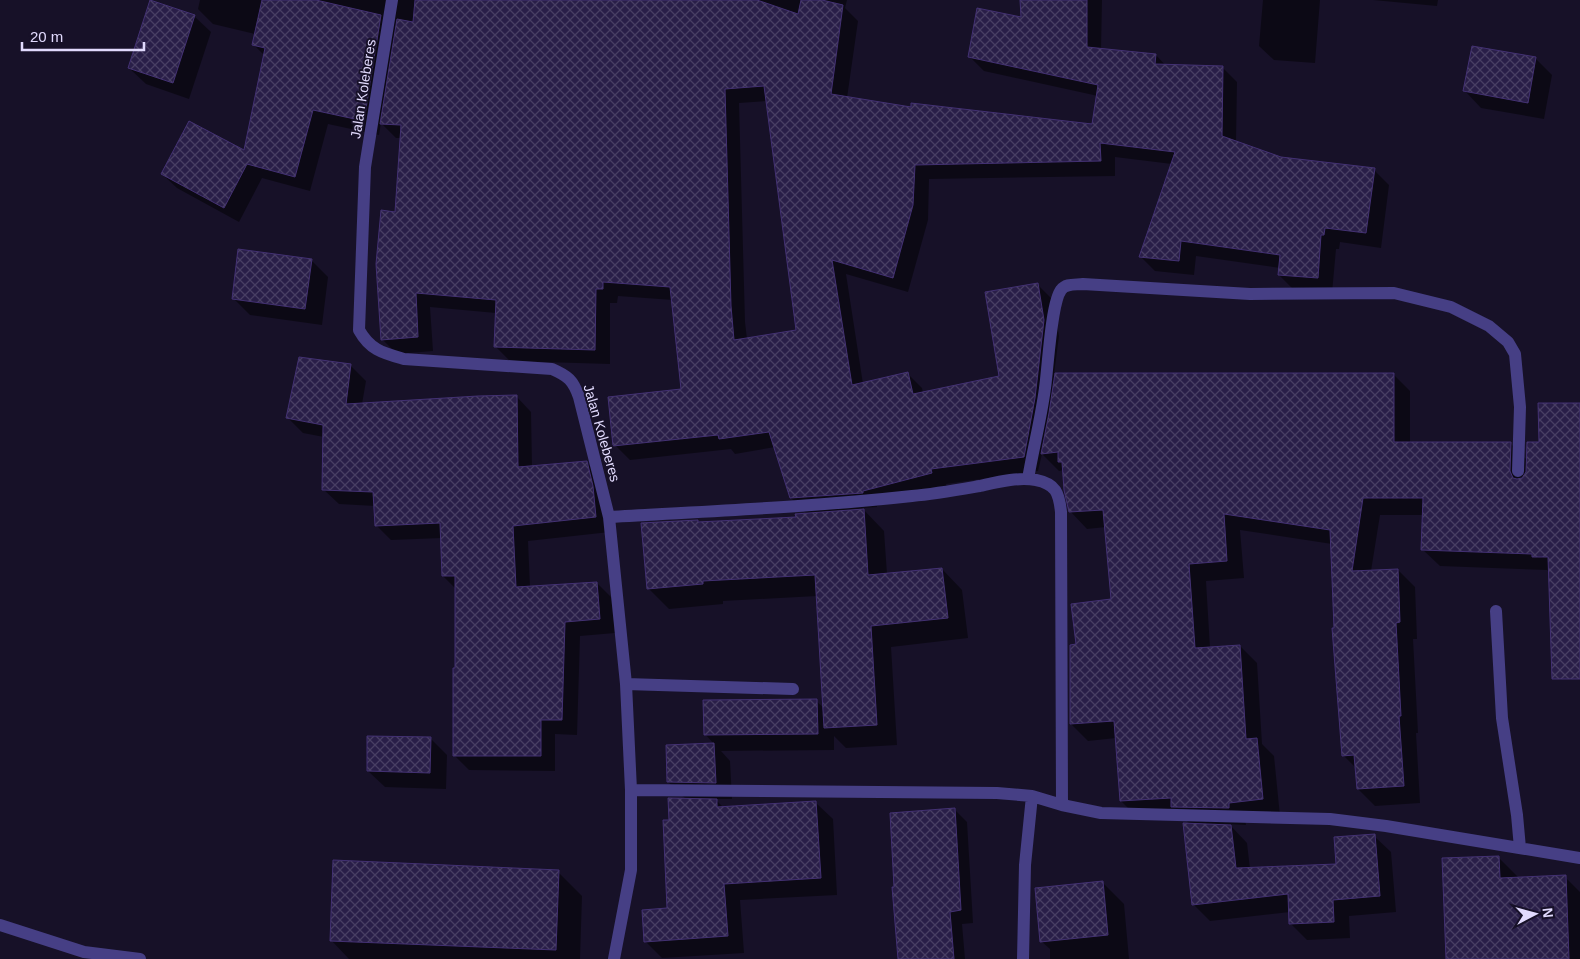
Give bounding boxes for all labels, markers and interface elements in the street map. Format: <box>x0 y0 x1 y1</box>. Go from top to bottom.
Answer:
scale bar <box>22 20 145 52</box>
text: 20 m <box>30 28 63 45</box>
street label: Jalan Koleberes <box>347 38 379 140</box>
street label: Jalan Koleberes <box>580 383 624 483</box>
north arrow <box>1510 889 1560 939</box>
text: N <box>1539 907 1556 919</box>

